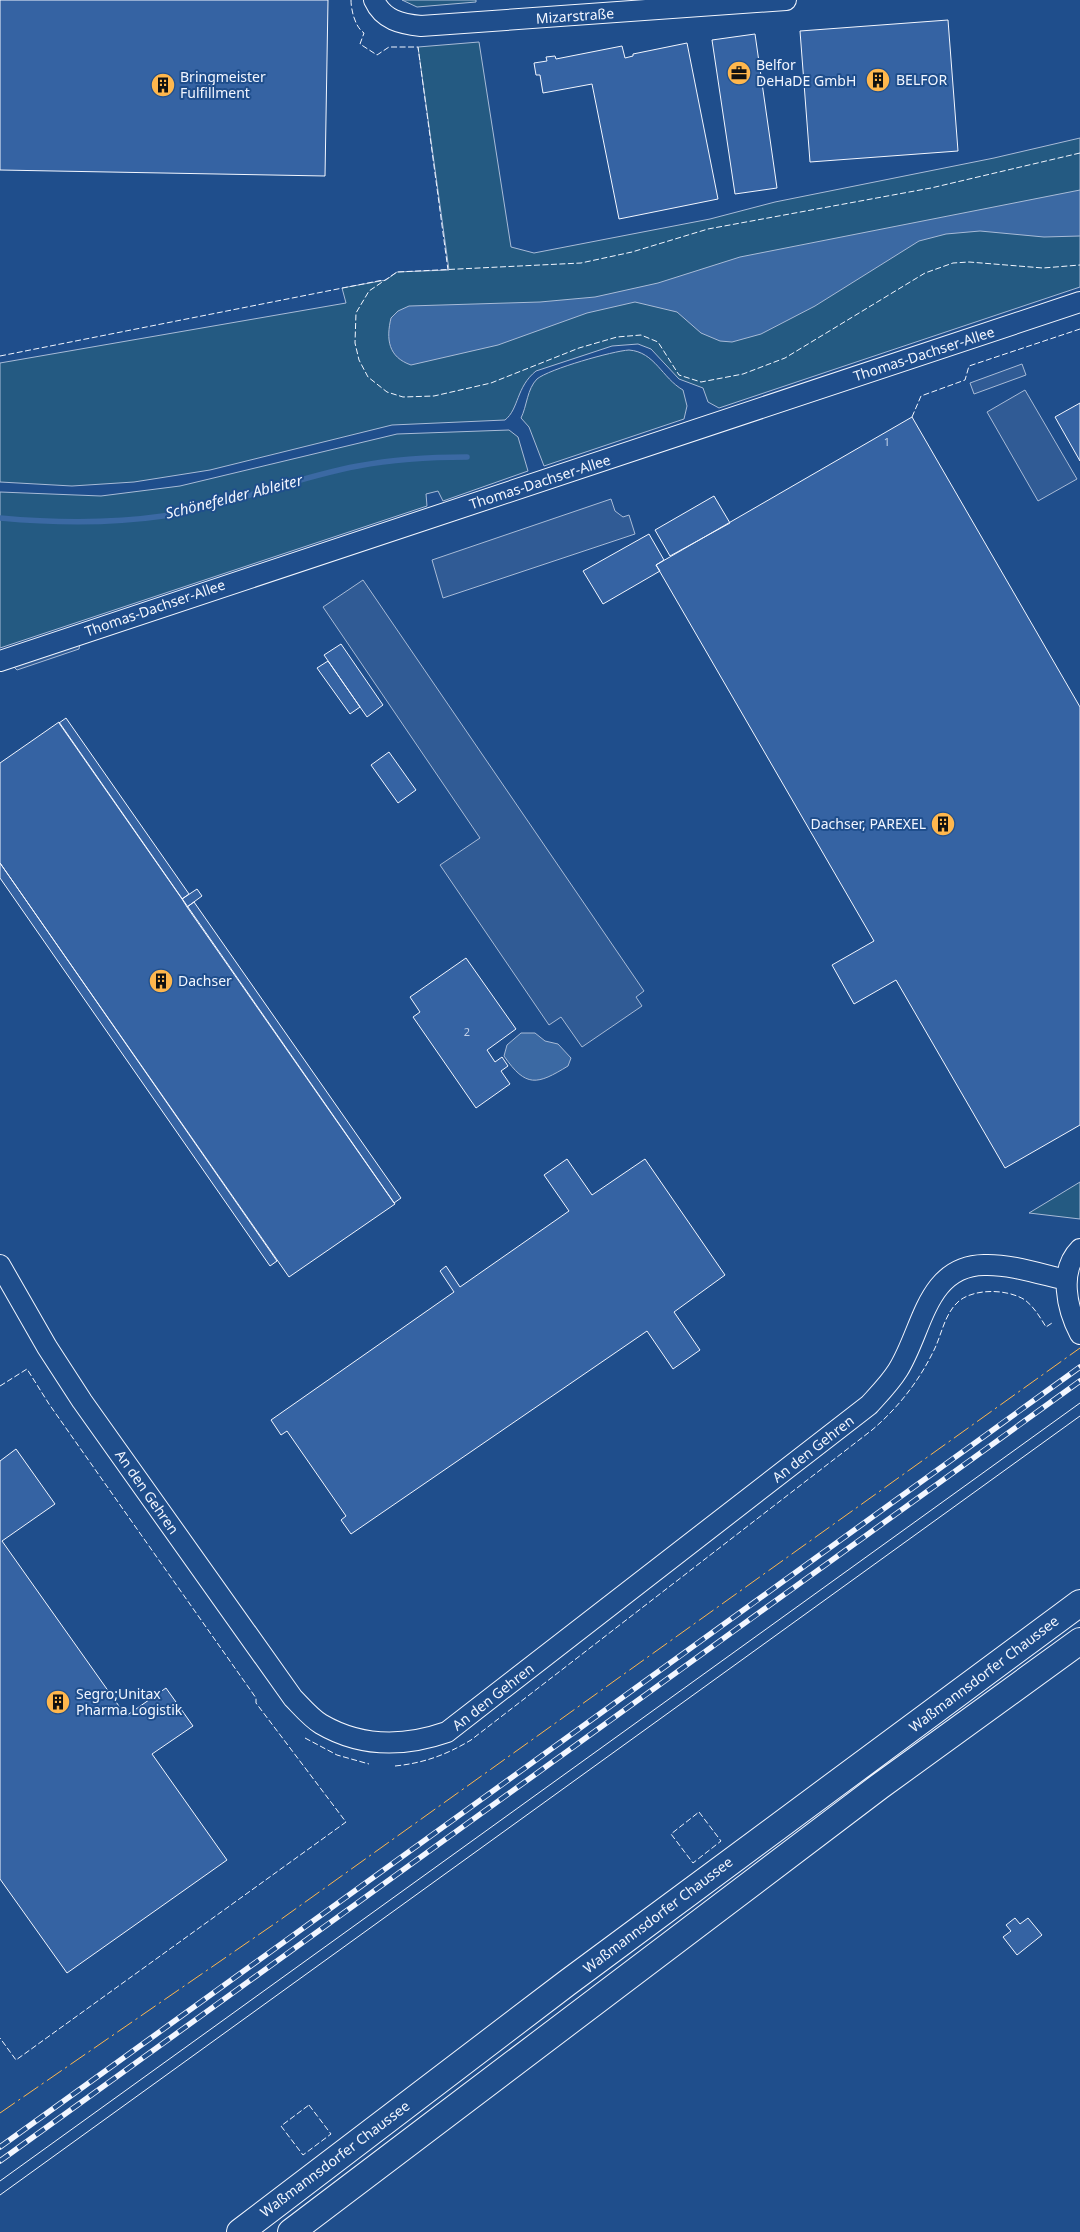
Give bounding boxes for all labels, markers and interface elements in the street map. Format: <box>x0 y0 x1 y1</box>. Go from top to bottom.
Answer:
street label: Mizarstraße <box>535 3 615 28</box>
place label: Belfor DeHaDE GmbH <box>756 55 856 90</box>
office icon: Belfor DeHaDE GmbH <box>726 60 752 86</box>
place label: Bringmeister Fulfillment <box>180 67 266 102</box>
building icon: BELFOR <box>865 67 891 93</box>
place label: BELFOR <box>896 70 947 89</box>
building icon: Bringmeister Fulfillment <box>150 72 176 98</box>
street label: Thomas-Dachser-Allee <box>851 322 997 385</box>
house number: 1 <box>884 434 890 449</box>
street label: Thomas-Dachser-Allee <box>467 450 613 513</box>
water label: Schönefelder Ableiter <box>163 469 305 523</box>
street label: Thomas-Dachser-Allee <box>82 575 228 640</box>
building icon: Dachser, PAREXEL <box>930 811 956 837</box>
place label: Dachser, PAREXEL <box>810 814 926 833</box>
building icon: Dachser <box>148 968 174 994</box>
place label: Dachser <box>178 971 232 990</box>
house number: 2 <box>464 1024 470 1039</box>
street label: An den Gehren <box>768 1411 857 1487</box>
street label: An den Gehren <box>111 1446 184 1538</box>
street label: Waßmannsdorfer Chaussee <box>905 1611 1062 1736</box>
street label: An den Gehren <box>448 1659 537 1735</box>
place label: Segro;Unitax Pharma Logistik <box>76 1684 183 1719</box>
building icon: Segro;Unitax Pharma Logistik <box>45 1689 71 1715</box>
street label: Waßmannsdorfer Chaussee <box>579 1852 736 1977</box>
street label: Waßmannsdorfer Chaussee <box>256 2096 413 2221</box>

